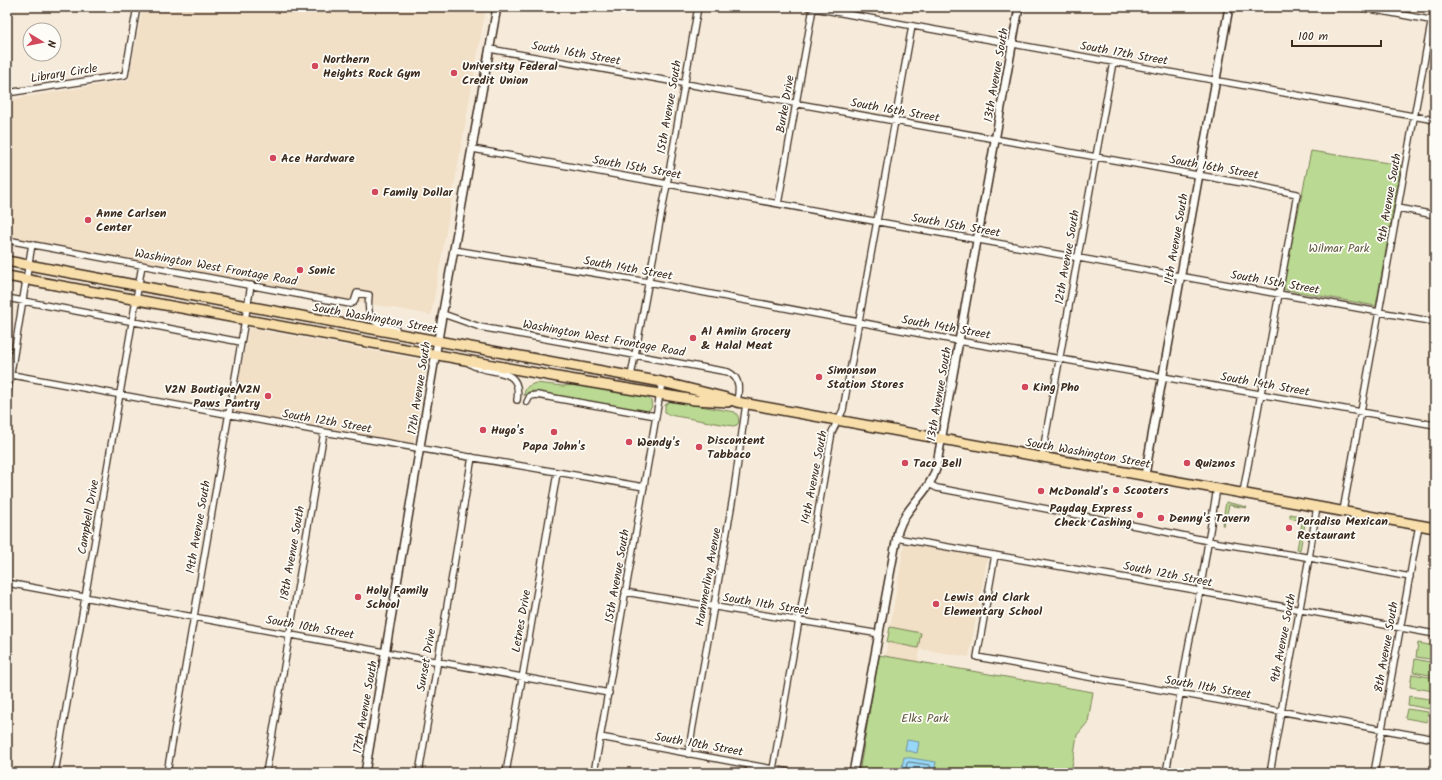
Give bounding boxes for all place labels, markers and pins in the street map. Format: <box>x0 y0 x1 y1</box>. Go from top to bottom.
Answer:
place label: Northern Heights Rock Gym <box>323 50 420 83</box>
place label: University Federal Credit Union <box>462 57 558 90</box>
marker: Northern Heights Rock Gym <box>310 61 320 71</box>
marker: University Federal Credit Union <box>449 68 459 78</box>
place label: Ace Hardware <box>281 149 355 168</box>
marker: Ace Hardware <box>268 153 278 163</box>
place label: Family Dollar <box>383 183 454 202</box>
marker: Family Dollar <box>370 187 380 197</box>
place label: Anne Carlsen Center <box>96 204 167 237</box>
marker: Anne Carlsen Center <box>83 215 93 225</box>
place label: Sonic <box>308 261 336 280</box>
marker: Sonic <box>295 265 305 275</box>
place label: Al Amiin Grocery & Halal Meat <box>701 322 791 355</box>
marker: Al Amiin Grocery & Halal Meat <box>688 333 698 343</box>
place label: Simonson Station Stores <box>827 361 904 394</box>
marker: Simonson Station Stores <box>814 372 824 382</box>
place label: King Pho <box>1033 378 1080 397</box>
place label: V2N Boutique/V2N Paws Pantry <box>165 380 261 413</box>
marker: King Pho <box>1020 382 1030 392</box>
marker: V2N Boutique/V2N Paws Pantry <box>263 391 273 401</box>
place label: Hugo's <box>491 421 525 440</box>
marker: Hugo's <box>478 425 488 435</box>
marker: Papa John's <box>549 427 559 437</box>
place label: Discontent Tabbaco <box>707 431 766 464</box>
place label: Wendy's <box>637 433 680 452</box>
place label: Papa John's <box>523 437 586 456</box>
marker: Wendy's <box>624 437 634 447</box>
marker: Discontent Tabbaco <box>694 442 704 452</box>
place label: Taco Bell <box>913 454 962 473</box>
place label: Quiznos <box>1195 454 1236 473</box>
marker: Taco Bell <box>900 458 910 468</box>
marker: Quiznos <box>1182 458 1192 468</box>
place label: Scooters <box>1124 481 1169 500</box>
place label: McDonald's <box>1049 482 1108 501</box>
marker: Scooters <box>1111 485 1121 495</box>
marker: McDonald's <box>1036 486 1046 496</box>
place label: Payday Express Check Cashing <box>1049 499 1132 532</box>
place label: Denny's Tavern <box>1169 509 1250 528</box>
marker: Payday Express Check Cashing <box>1135 510 1145 520</box>
place label: Paradiso Mexican Restaurant <box>1297 512 1388 545</box>
marker: Denny's Tavern <box>1156 513 1166 523</box>
marker: Paradiso Mexican Restaurant <box>1284 523 1294 533</box>
place label: Holy Family School <box>366 581 429 614</box>
place label: Lewis and Clark Elementary School <box>944 588 1043 621</box>
marker: Holy Family School <box>353 592 363 602</box>
marker: Lewis and Clark Elementary School <box>931 599 941 609</box>

